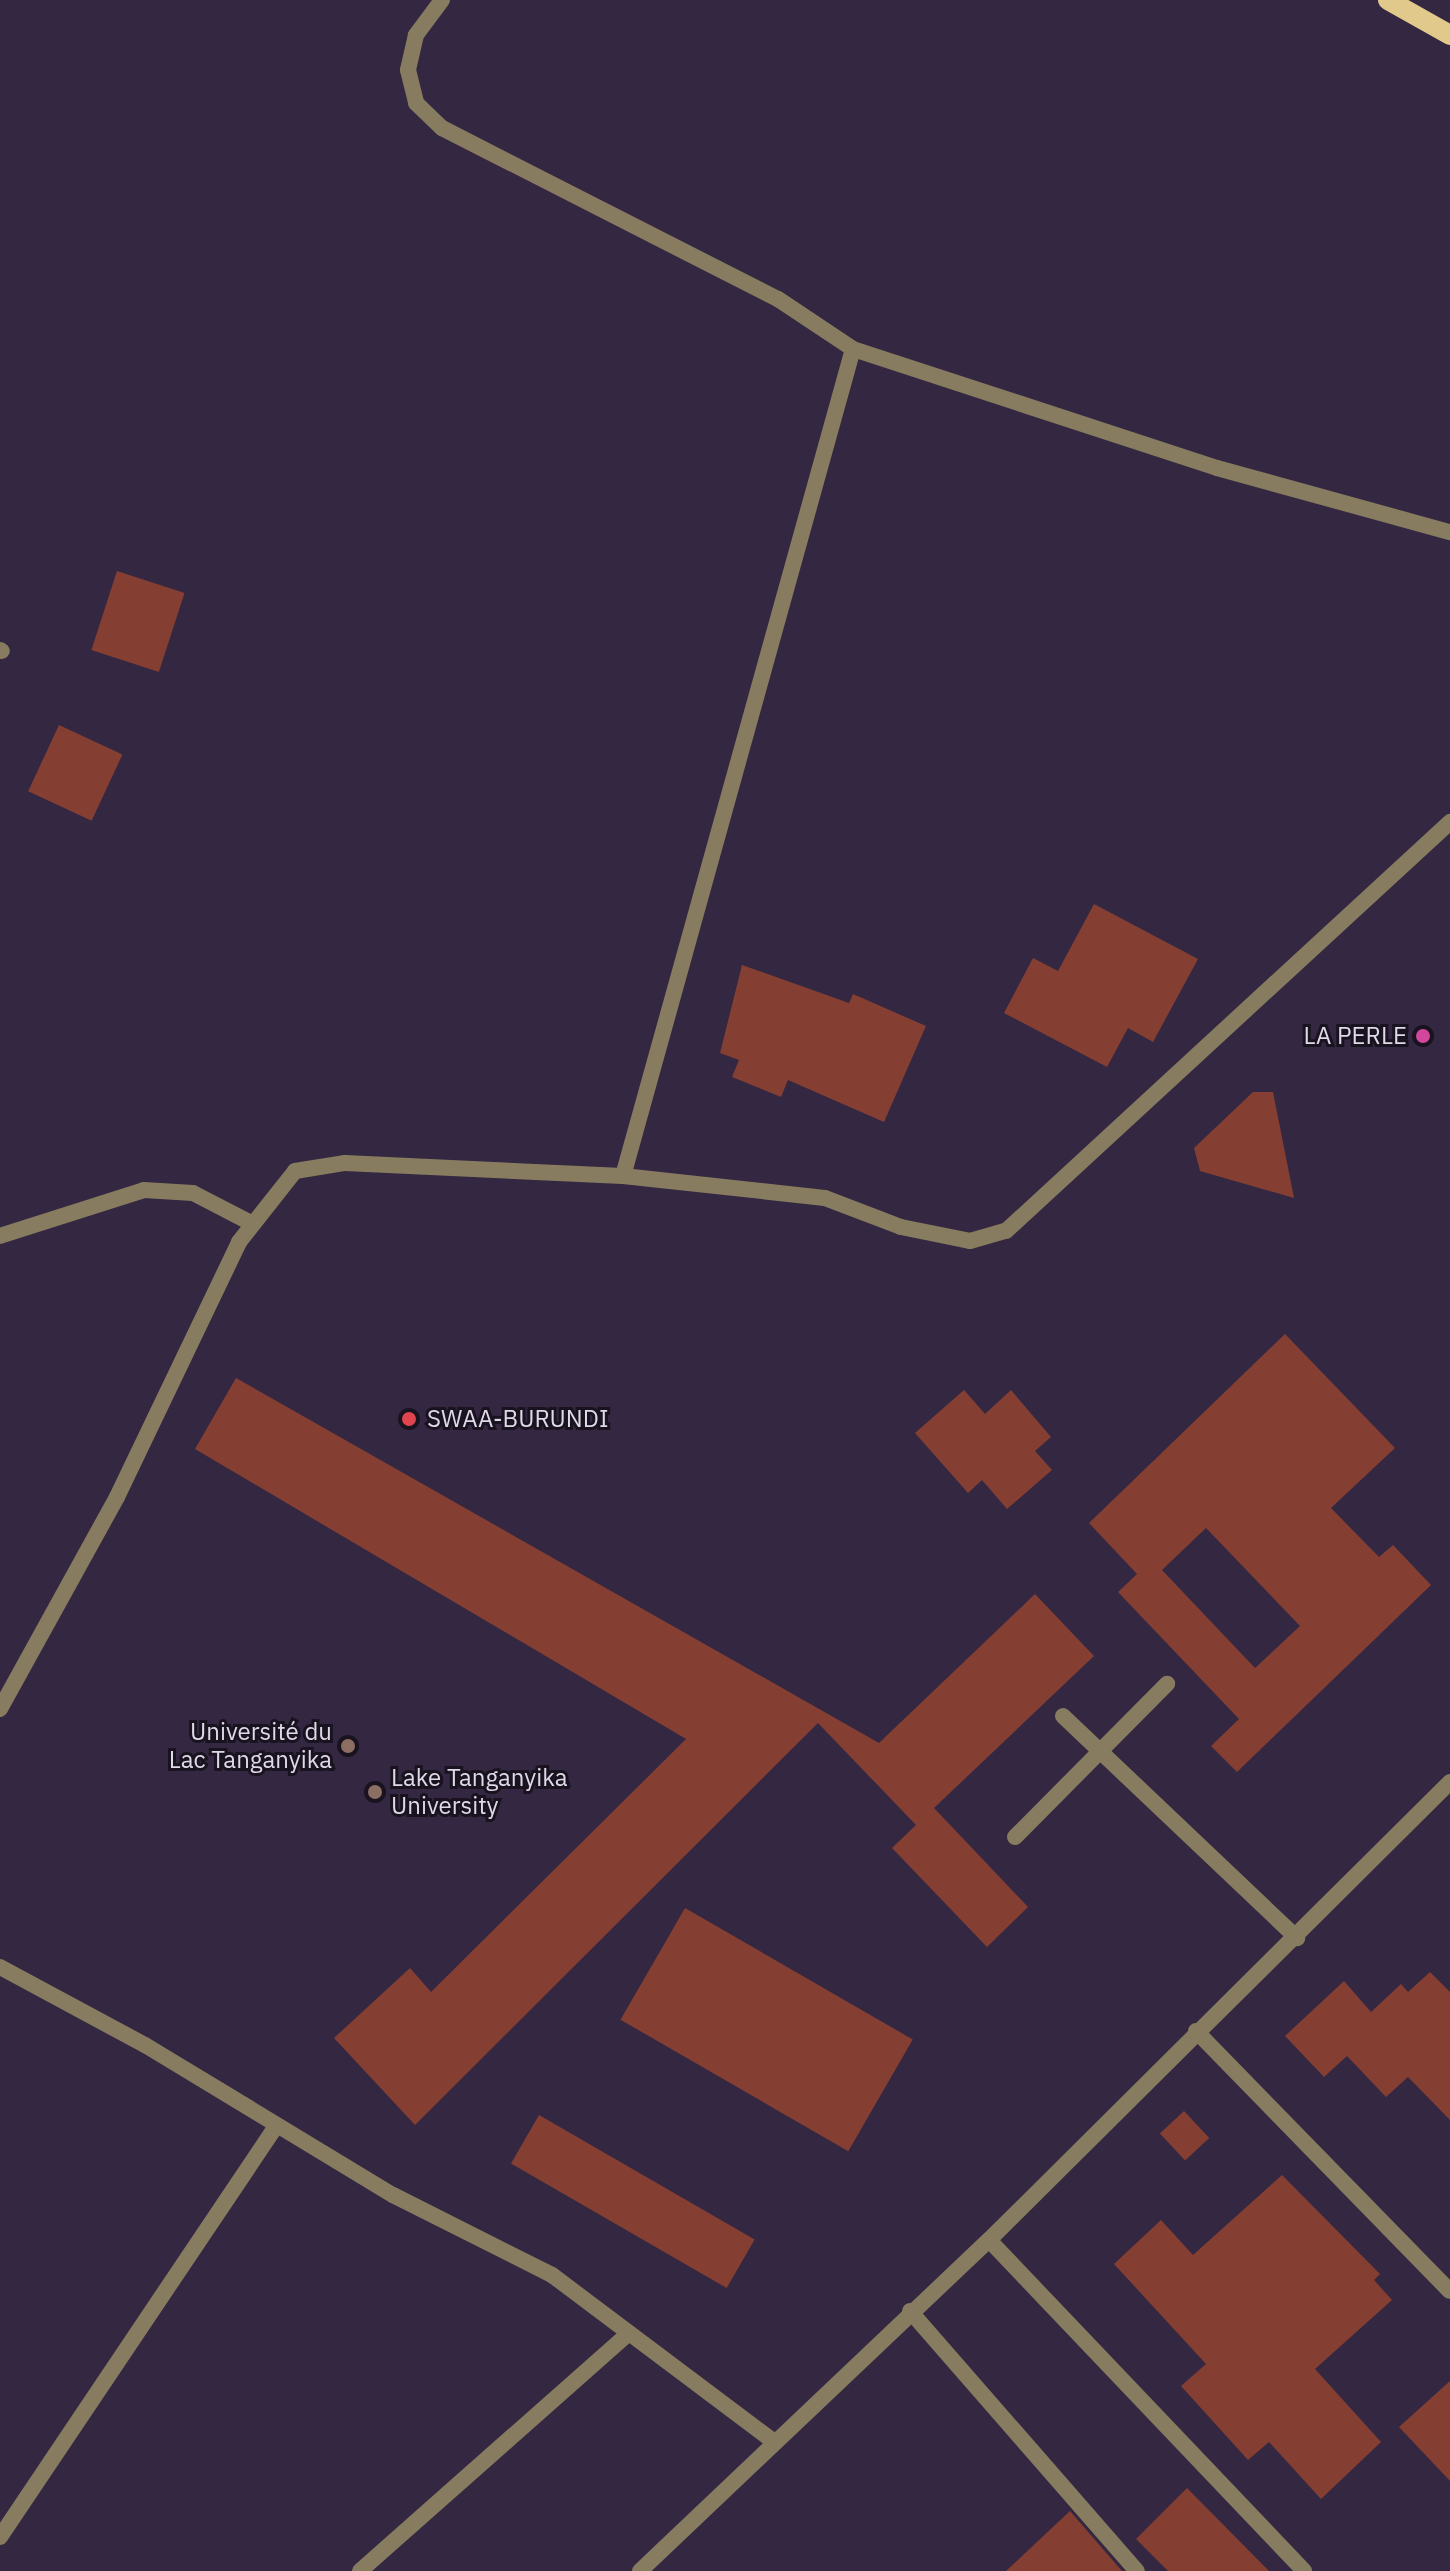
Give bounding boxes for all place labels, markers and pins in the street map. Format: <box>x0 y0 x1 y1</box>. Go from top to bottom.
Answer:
place label: LA PERLE <box>1304 1022 1407 1050</box>
marker: LA PERLE <box>1414 1027 1432 1045</box>
place label: SWAA-BURUNDI <box>427 1405 608 1433</box>
marker: SWAA-BURUNDI <box>398 1408 420 1430</box>
place label: Université du Lac Tanganyika <box>169 1718 332 1774</box>
marker: Université du Lac Tanganyika <box>339 1737 357 1755</box>
place label: Lake Tanganyika University <box>391 1764 568 1820</box>
marker: Lake Tanganyika University <box>366 1783 384 1801</box>

